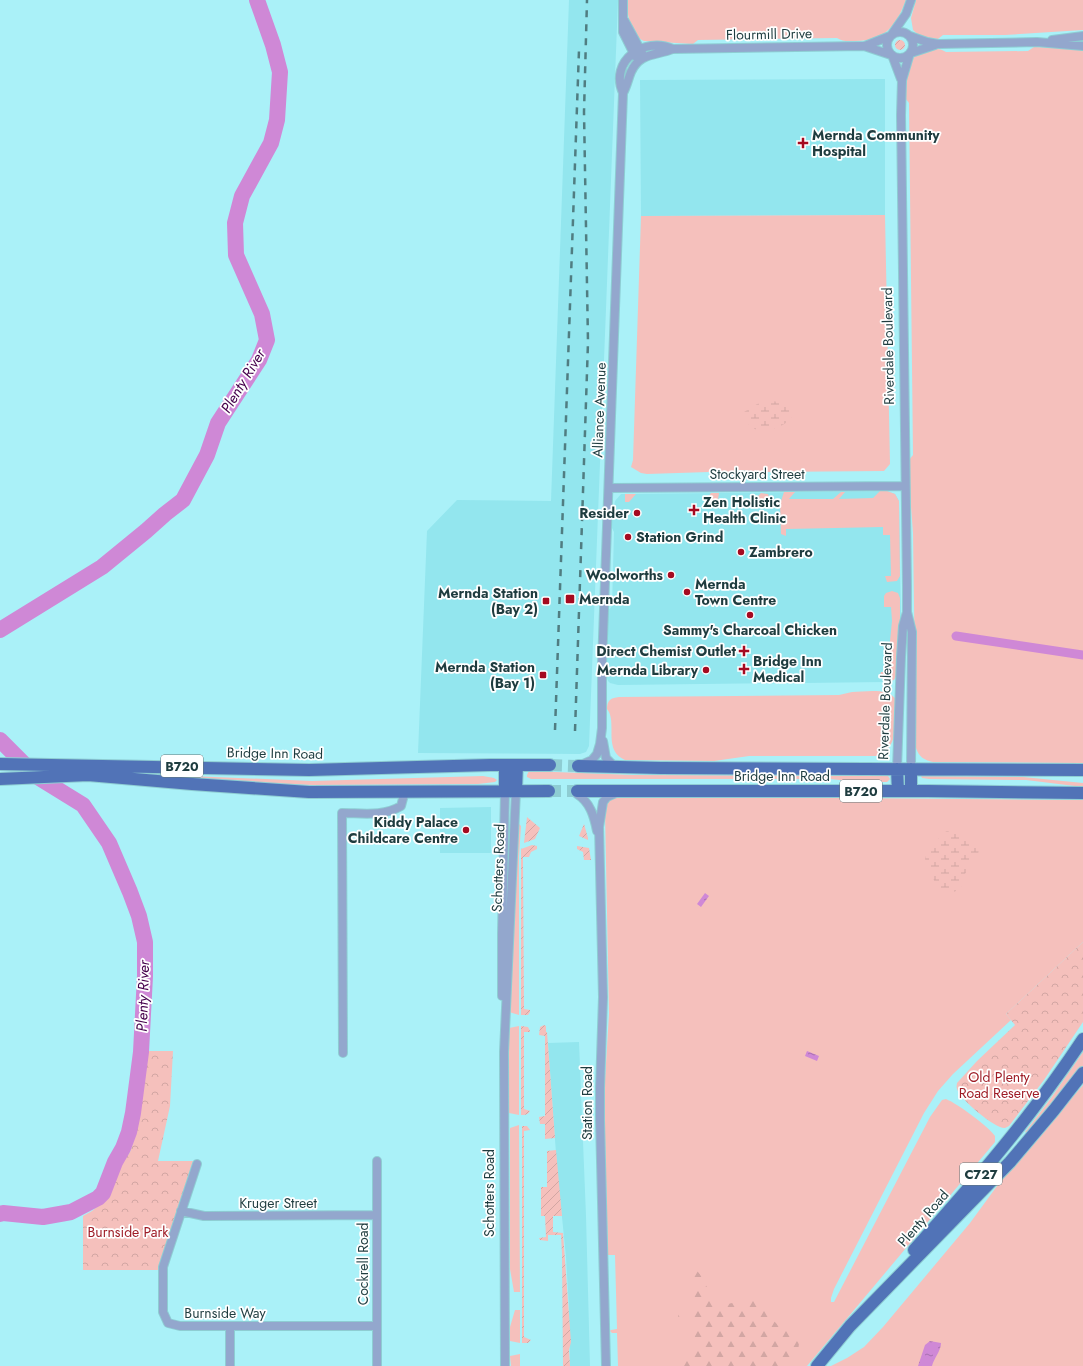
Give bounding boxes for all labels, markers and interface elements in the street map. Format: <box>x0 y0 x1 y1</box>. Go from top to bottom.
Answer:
street label: Flourmill Drive <box>726 23 812 45</box>
place label: Mernda Community Hospital <box>812 125 940 161</box>
marker: Mernda Community Hospital <box>797 137 809 149</box>
street label: Riverdale Boulevard <box>877 287 899 405</box>
water label: Plenty River <box>215 344 271 417</box>
street label: Alliance Avenue <box>587 362 611 458</box>
street label: Stockyard Street <box>709 464 805 484</box>
place label: Zen Holistic Health Clinic <box>703 492 786 528</box>
place label: Resider <box>579 503 629 523</box>
marker: Zen Holistic Health Clinic <box>688 504 700 516</box>
marker: Resider <box>632 508 642 518</box>
place label: Station Grind <box>636 527 723 547</box>
marker: Station Grind <box>623 532 633 542</box>
place label: Zambrero <box>749 542 813 562</box>
marker: Zambrero <box>736 547 746 557</box>
place label: Woolworths <box>586 565 664 585</box>
marker: Woolworths <box>666 570 676 580</box>
place label: Mernda Town Centre <box>695 574 776 610</box>
place label: Mernda Station (Bay 2) <box>438 583 538 619</box>
marker: Mernda Town Centre <box>682 587 692 597</box>
place label: Mernda <box>579 589 629 609</box>
marker: Mernda <box>564 593 576 605</box>
marker: Mernda Station (Bay 2) <box>541 596 551 606</box>
marker: Sammy's Charcoal Chicken <box>745 610 755 620</box>
place label: Sammy's Charcoal Chicken <box>663 620 837 640</box>
place label: Direct Chemist Outlet <box>596 641 737 661</box>
street label: Riverdale Boulevard <box>873 642 897 760</box>
marker: Direct Chemist Outlet <box>739 646 749 656</box>
place label: Bridge Inn Medical <box>753 651 822 687</box>
place label: Mernda Station (Bay 1) <box>435 657 535 693</box>
place label: Mernda Library <box>597 660 699 680</box>
marker: Bridge Inn Medical <box>738 663 750 675</box>
marker: Mernda Library <box>701 665 711 675</box>
marker: Mernda Station (Bay 1) <box>538 670 548 680</box>
street label: Bridge Inn Road <box>227 742 323 764</box>
road number: B720 <box>161 755 203 777</box>
street label: Bridge Inn Road <box>734 766 830 786</box>
road number: B720 <box>840 780 882 802</box>
place label: Kiddy Palace Childcare Centre <box>348 812 458 848</box>
street label: Schotters Road <box>486 824 510 912</box>
marker: Kiddy Palace Childcare Centre <box>461 825 471 835</box>
water label: Plenty River <box>131 959 155 1032</box>
street label: Station Road <box>577 1066 597 1140</box>
park label: Old Plenty Road Reserve <box>959 1067 1039 1103</box>
street label: Schotters Road <box>479 1149 499 1237</box>
road number: C727 <box>960 1163 1002 1185</box>
street label: Plenty Road <box>893 1185 953 1251</box>
street label: Kruger Street <box>239 1193 317 1213</box>
park label: Burnside Park <box>88 1222 169 1242</box>
street label: Cockrell Road <box>353 1223 373 1305</box>
street label: Burnside Way <box>184 1303 266 1323</box>

